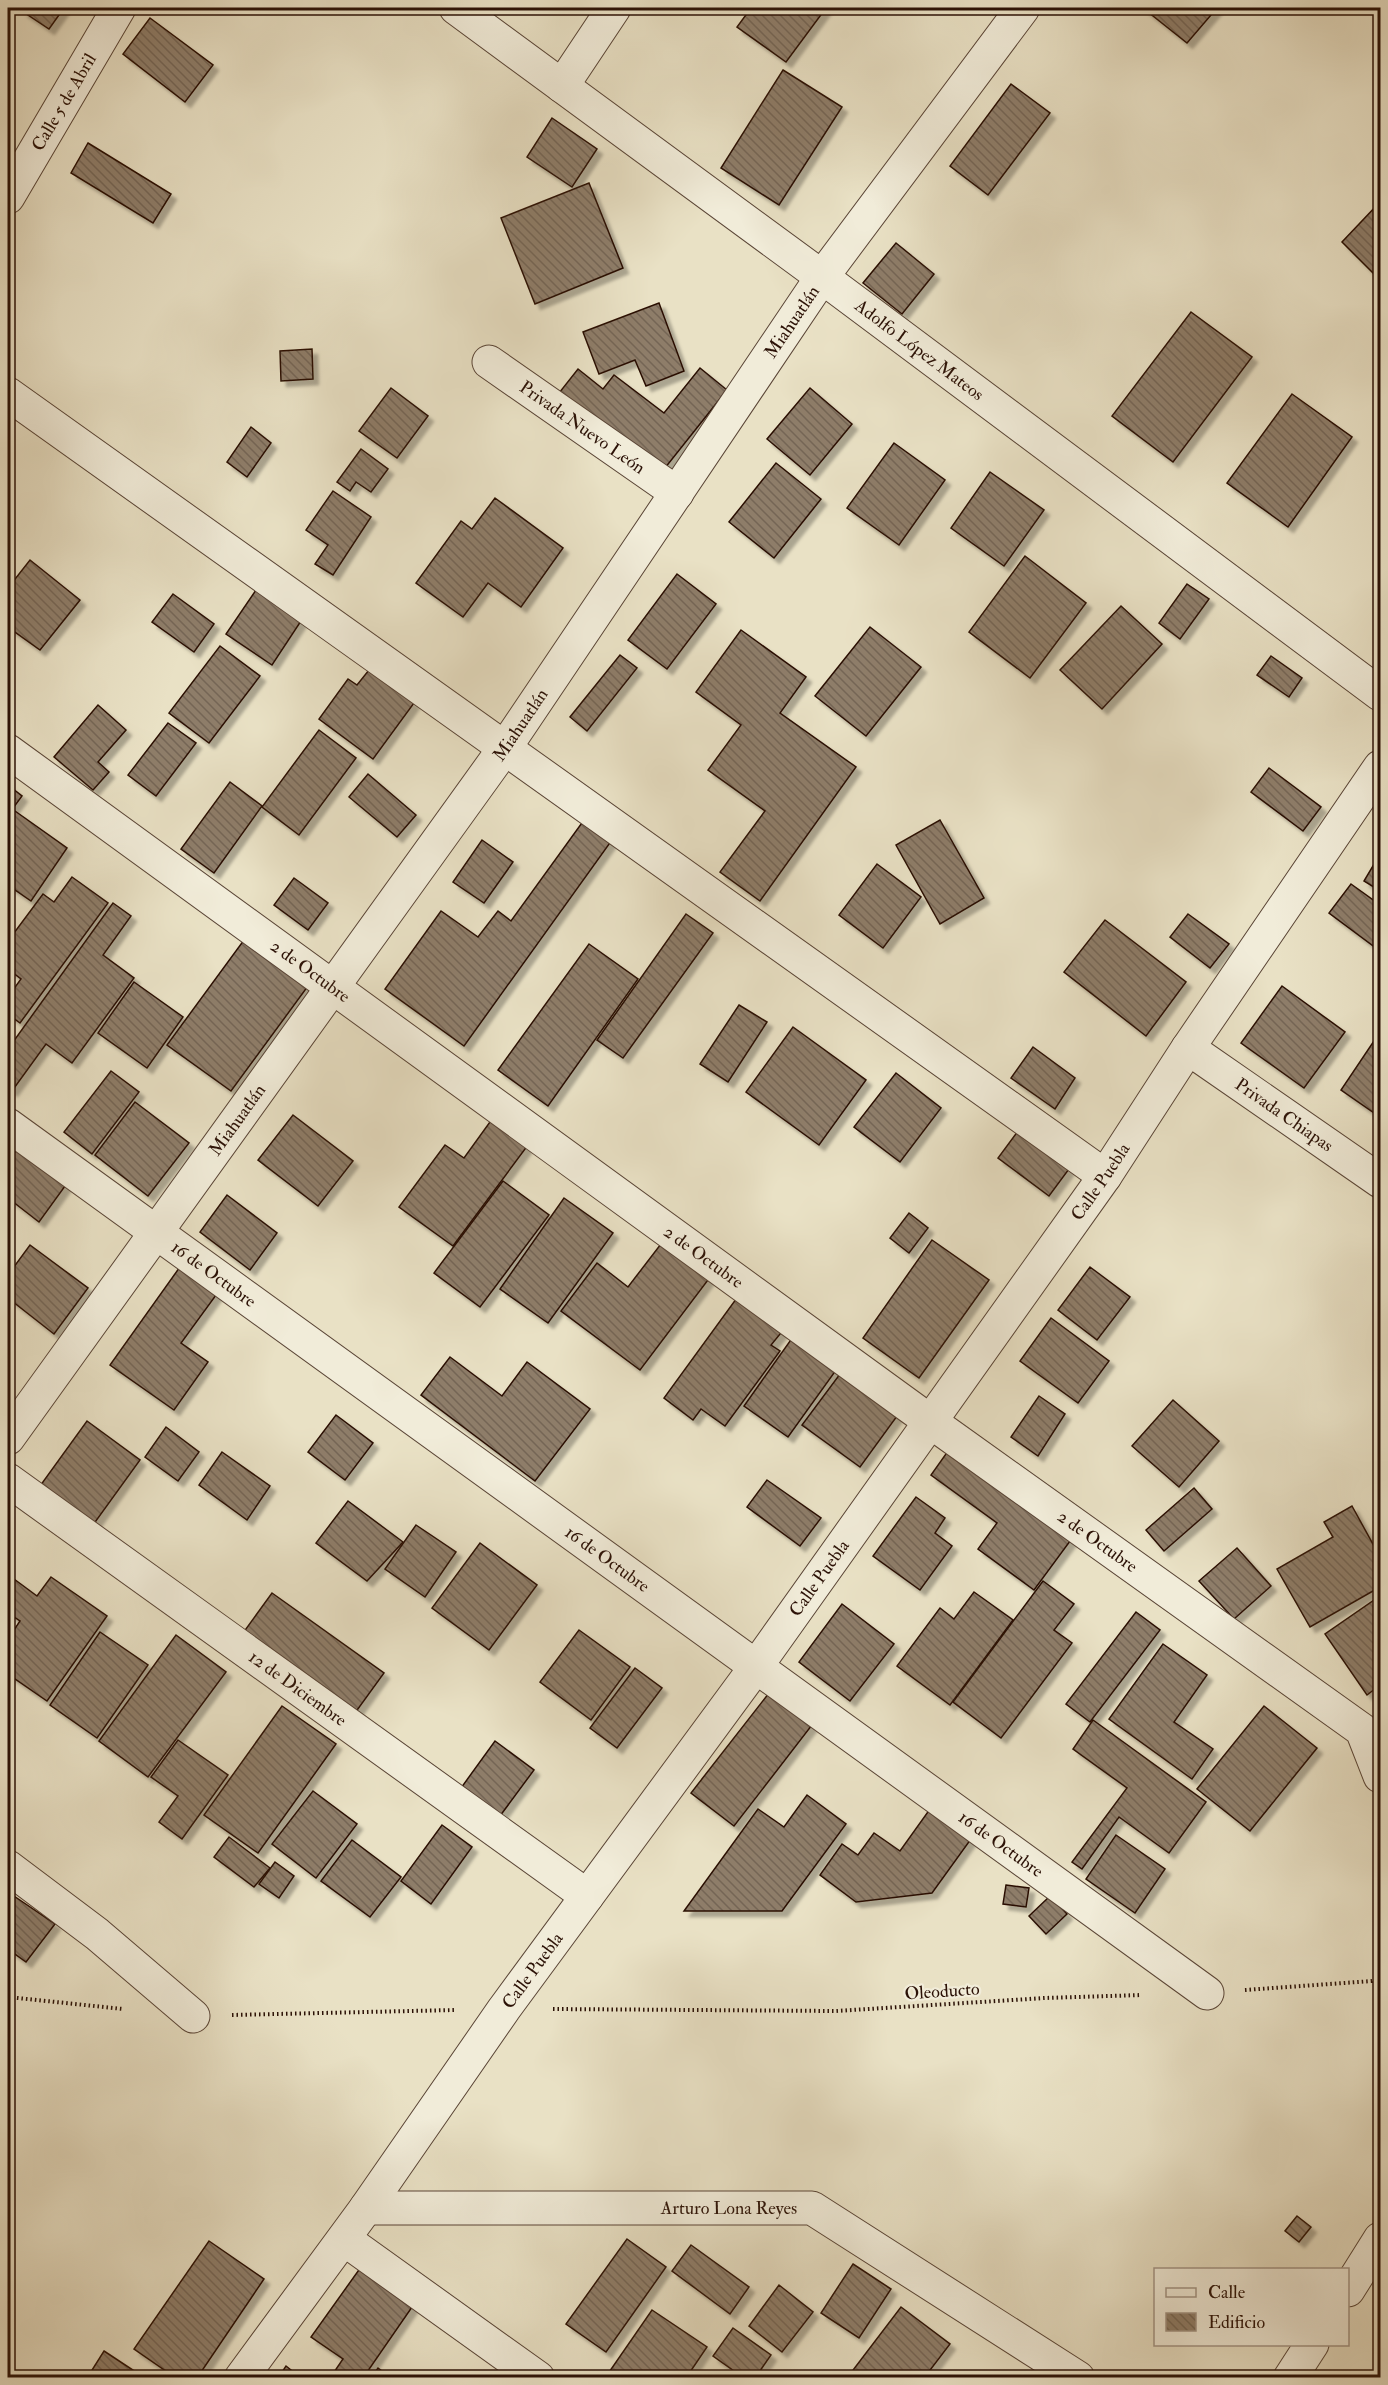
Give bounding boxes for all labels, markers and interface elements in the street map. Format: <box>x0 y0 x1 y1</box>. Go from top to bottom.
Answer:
street label: Calle 5 de Abril <box>27 49 102 155</box>
street label: Miahuatlán <box>760 281 825 363</box>
street label: Adolfo López Mateos <box>849 294 988 406</box>
street label: Privada Nuevo León <box>515 376 650 479</box>
street label: Miahuatlán <box>488 684 553 766</box>
street label: 2 de Octubre <box>266 935 355 1008</box>
street label: Privada Chiapas <box>1230 1073 1338 1157</box>
street label: Miahuatlán <box>204 1080 271 1160</box>
street label: Calle Puebla <box>1066 1138 1136 1225</box>
street label: 2 de Octubre <box>659 1220 748 1294</box>
street label: 16 de Octubre <box>166 1236 261 1313</box>
street label: 2 de Octubre <box>1053 1505 1142 1578</box>
street label: 16 de Octubre <box>560 1521 655 1598</box>
street label: Calle Puebla <box>784 1535 855 1621</box>
street label: 12 de Diciembre <box>244 1646 352 1732</box>
street label: 16 de Octubre <box>954 1806 1048 1883</box>
street label: Calle Puebla <box>497 1928 569 2014</box>
street label: Oleoducto <box>904 1977 981 2006</box>
street label: Arturo Lona Reyes <box>660 2197 797 2220</box>
legend <box>1154 2268 1349 2346</box>
text: Calle <box>1208 2281 1246 2304</box>
text: Edificio <box>1208 2311 1265 2334</box>

